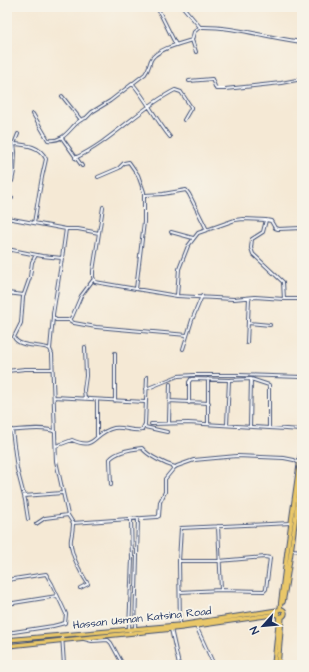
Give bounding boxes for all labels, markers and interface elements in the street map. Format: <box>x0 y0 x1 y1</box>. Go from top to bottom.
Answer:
street label: Hassan Usman Katsina Road <box>72 603 212 633</box>
north arrow <box>243 606 283 646</box>
text: N <box>246 624 263 637</box>

